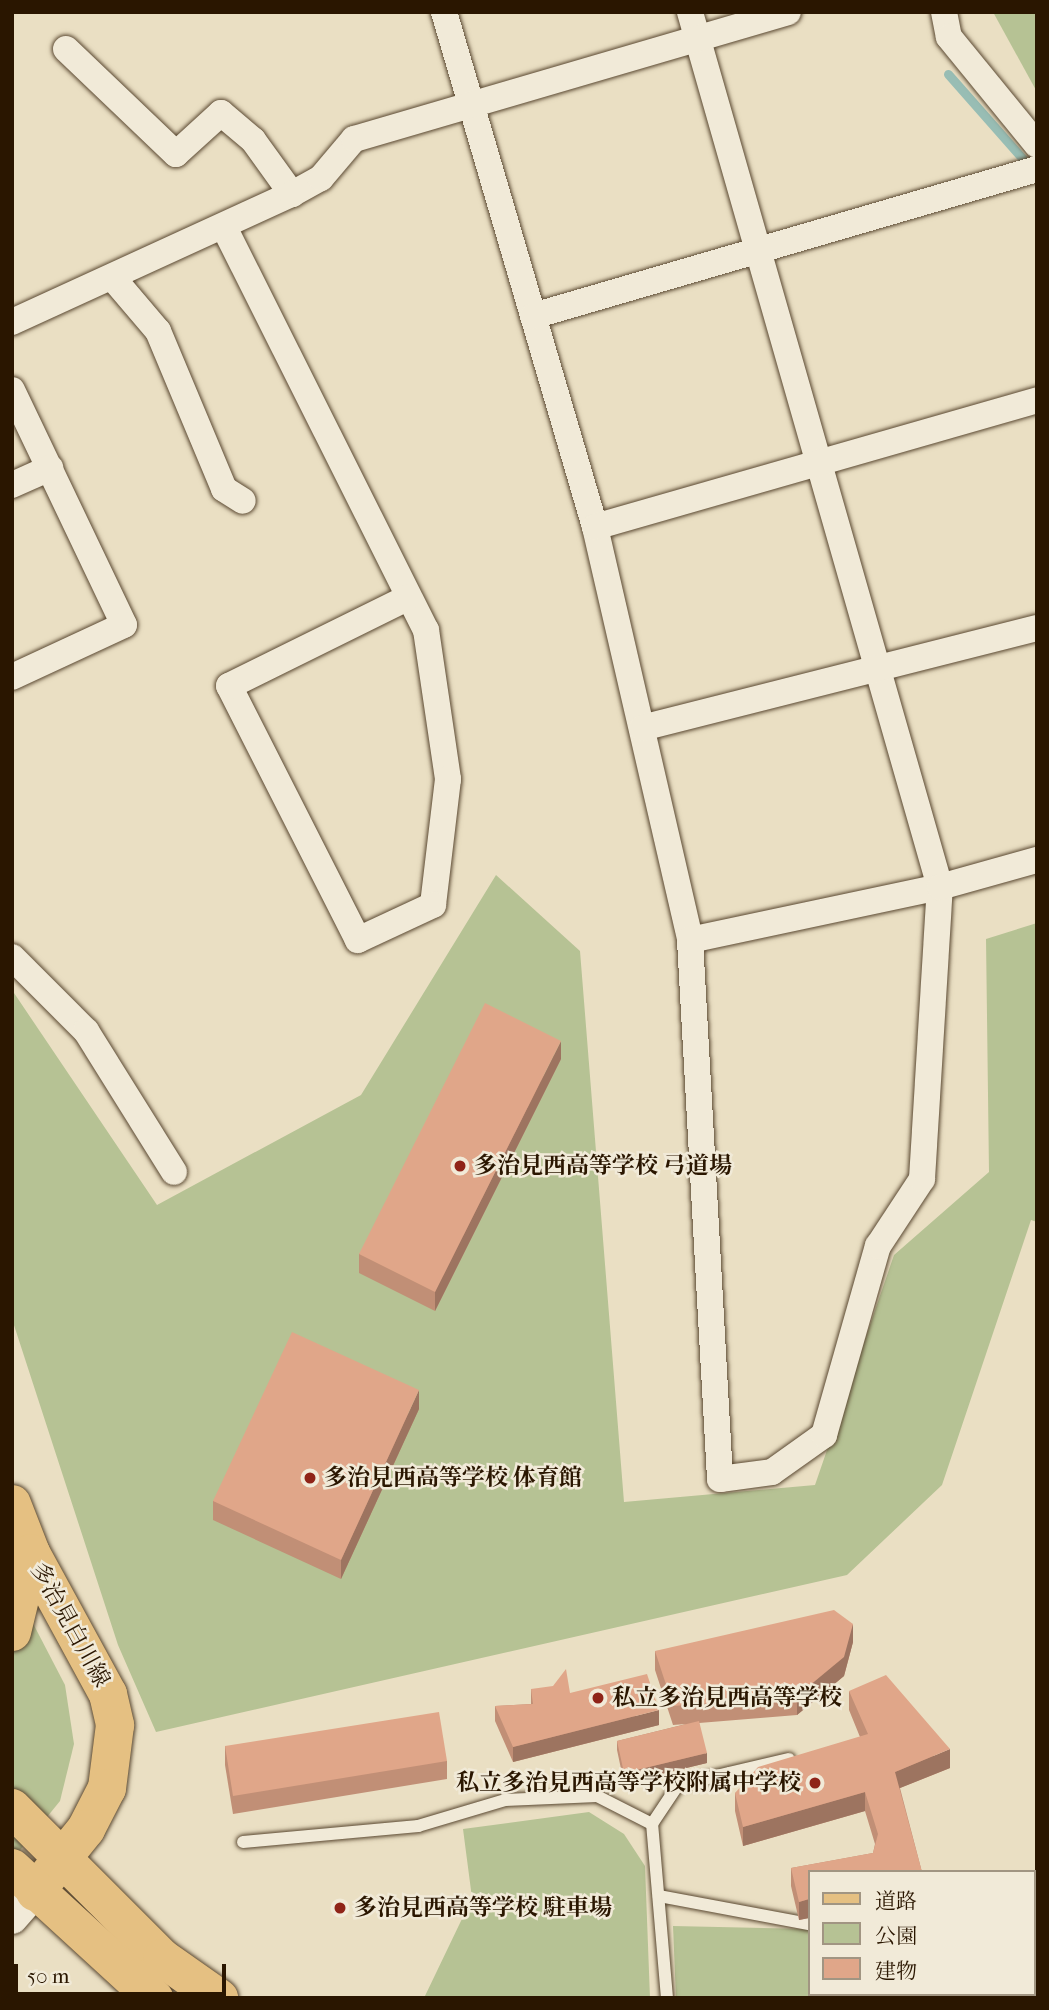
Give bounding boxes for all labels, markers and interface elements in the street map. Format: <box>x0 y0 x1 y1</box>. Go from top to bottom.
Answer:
place label: 多治見西高等学校 弓道場 <box>474 1152 732 1180</box>
marker: 多治見西高等学校 弓道場 <box>452 1158 468 1174</box>
place label: 多治見西高等学校 体育館 <box>324 1464 582 1492</box>
marker: 多治見西高等学校 体育館 <box>302 1470 318 1486</box>
street label: 多治見白川線 <box>24 1558 116 1692</box>
place label: 私立多治見西高等学校 <box>612 1684 842 1712</box>
marker: 私立多治見西高等学校 <box>590 1690 606 1706</box>
place label: 私立多治見西高等学校附属中学校 <box>456 1769 801 1797</box>
marker: 私立多治見西高等学校附属中学校 <box>807 1775 823 1791</box>
legend <box>808 1870 1035 1996</box>
text: 道路 <box>875 1889 917 1913</box>
place label: 多治見西高等学校 駐車場 <box>354 1894 612 1922</box>
marker: 多治見西高等学校 駐車場 <box>332 1900 348 1916</box>
text: 公園 <box>875 1924 917 1948</box>
scale bar <box>18 1951 229 1995</box>
text: 建物 <box>875 1959 917 1983</box>
text: 50 m <box>27 1964 70 1988</box>

